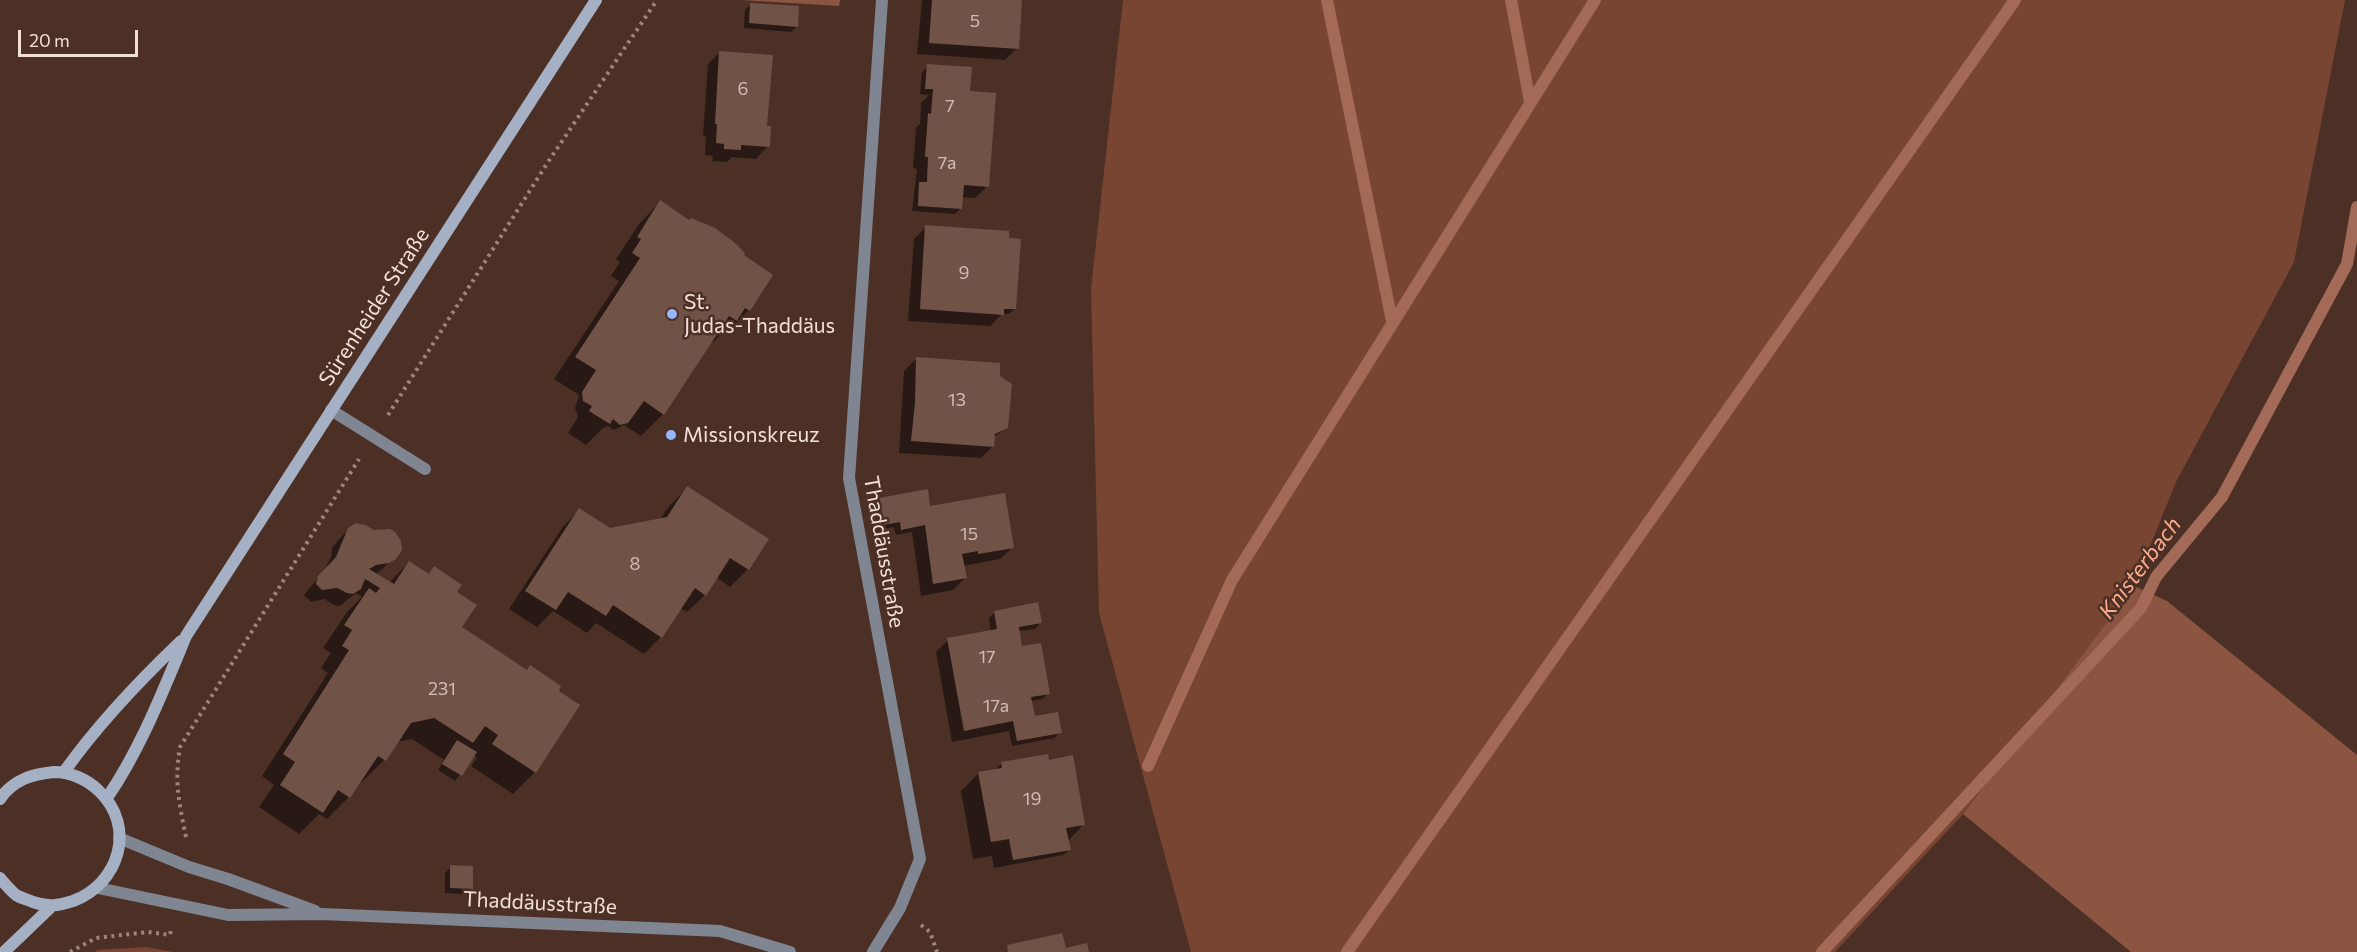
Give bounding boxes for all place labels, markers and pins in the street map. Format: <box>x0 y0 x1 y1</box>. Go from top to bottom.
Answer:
place label: St. Judas-Thaddäus <box>684 289 835 339</box>
marker: St. Judas-Thaddäus <box>665 307 679 321</box>
place label: Missionskreuz <box>683 422 820 448</box>
marker: Missionskreuz <box>664 428 678 442</box>

